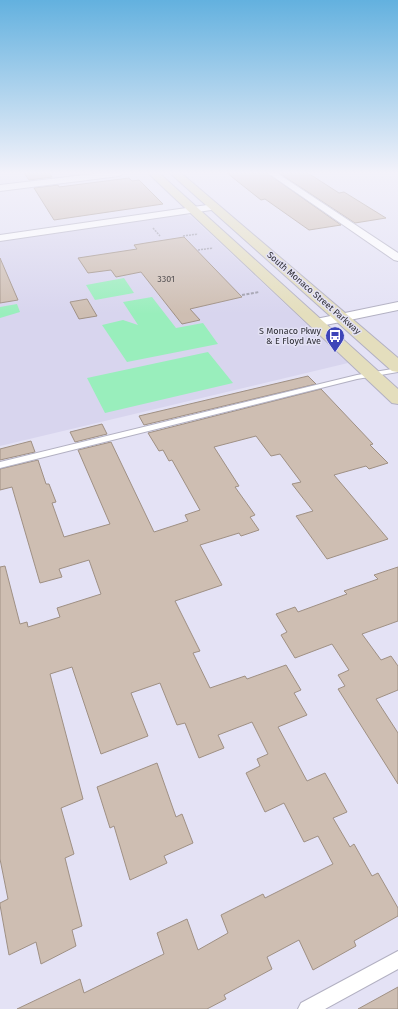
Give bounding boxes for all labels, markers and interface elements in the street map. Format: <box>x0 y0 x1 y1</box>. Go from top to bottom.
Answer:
street label: South Monaco Street Parkway <box>265 250 363 337</box>
house number: 3301 <box>157 274 175 284</box>
bus stop icon: S Monaco Pkwy & E Floyd Ave <box>324 325 346 353</box>
place label: S Monaco Pkwy & E Floyd Ave <box>259 326 322 346</box>

